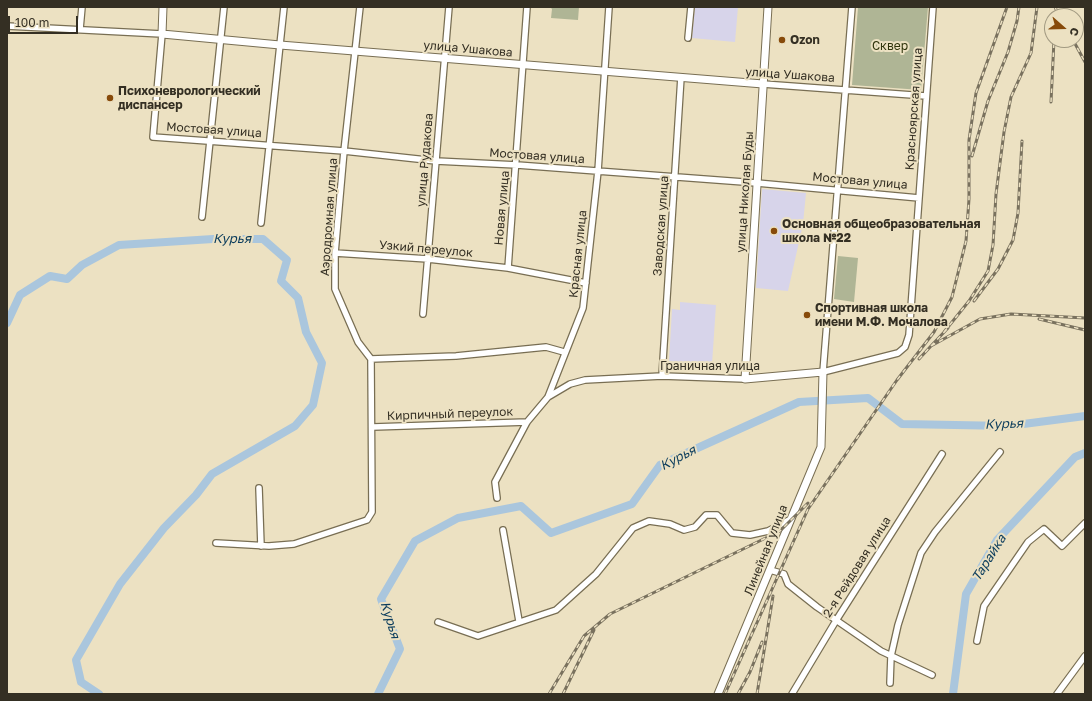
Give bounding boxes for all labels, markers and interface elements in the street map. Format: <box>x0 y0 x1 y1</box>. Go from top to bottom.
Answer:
scale bar <box>10 8 80 34</box>
north arrow <box>1044 8 1084 48</box>
text: 100 m <box>15 15 49 30</box>
text: С <box>1067 26 1082 38</box>
place label: Ozon <box>790 33 820 47</box>
marker: Ozon <box>777 35 787 45</box>
street label: улица Ушакова <box>423 38 513 60</box>
park label: Сквер <box>872 39 908 53</box>
street label: Красноярская улица <box>903 47 925 171</box>
street label: улица Ушакова <box>745 65 835 85</box>
place label: Психоневрологический диспансер <box>118 84 261 112</box>
marker: Психоневрологический диспансер <box>105 93 115 103</box>
street label: улица Рудакова <box>414 112 436 208</box>
street label: Мостовая улица <box>166 119 262 141</box>
street label: улица Николая Буды <box>734 131 756 253</box>
street label: Мостовая улица <box>489 145 585 167</box>
street label: Аэродромная улица <box>318 157 340 277</box>
street label: Новая улица <box>492 170 512 246</box>
street label: Мостовая улица <box>812 170 908 192</box>
street label: Заводская улица <box>650 175 672 277</box>
street label: Красная улица <box>566 209 590 299</box>
place label: Основная общеобразовательная школа №22 <box>782 217 981 245</box>
marker: Основная общеобразовательная школа №22 <box>769 226 779 236</box>
water label: Курья <box>213 231 251 247</box>
street label: Узкий переулок <box>379 238 473 260</box>
place label: Спортивная школа имени М.Ф. Мочалова <box>815 301 948 329</box>
marker: Спортивная школа имени М.Ф. Мочалова <box>802 310 812 320</box>
street label: Граничная улица <box>660 359 760 373</box>
street label: Кирпичный переулок <box>387 405 513 423</box>
water label: Курья <box>985 416 1023 432</box>
water label: Курья <box>658 442 698 474</box>
street label: Линейная улица <box>741 503 791 597</box>
street label: 2-я Рейдовая улица <box>820 514 894 620</box>
water label: Тарайка <box>969 532 1009 584</box>
water label: Курья <box>377 600 403 640</box>

